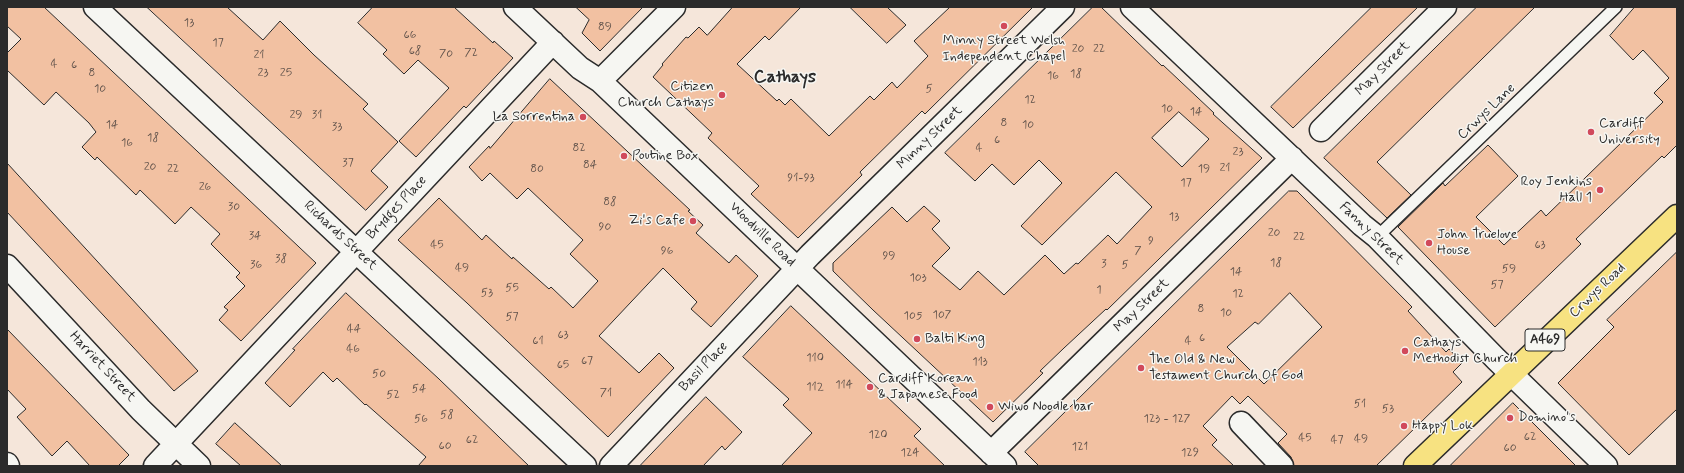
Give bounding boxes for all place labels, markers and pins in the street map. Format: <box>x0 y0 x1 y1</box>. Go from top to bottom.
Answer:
marker: Minny Street Welsh Independent Chapel <box>999 21 1009 31</box>
place label: Minny Street Welsh Independent Chapel <box>942 33 1066 66</box>
place label: Citizen Church Cathays <box>617 79 714 112</box>
marker: Citizen Church Cathays <box>717 90 727 100</box>
place label: La Sorrentina <box>493 109 575 125</box>
marker: La Sorrentina <box>578 112 588 122</box>
place label: Cardiff University <box>1599 116 1660 148</box>
marker: Cardiff University <box>1586 127 1596 137</box>
place label: Poutine Box <box>632 148 698 164</box>
marker: Poutine Box <box>619 151 629 161</box>
place label: Roy Jenkins Hall 1 <box>1521 174 1592 206</box>
marker: Roy Jenkins Hall 1 <box>1595 185 1605 195</box>
place label: Zi's Cafe <box>629 213 685 229</box>
marker: Zi's Cafe <box>688 216 698 226</box>
place label: John Truelove House <box>1437 227 1517 260</box>
marker: John Truelove House <box>1424 238 1434 248</box>
place label: Balti King <box>925 331 985 347</box>
marker: Balti King <box>912 334 922 344</box>
place label: Cathays Methodist Church <box>1413 335 1517 368</box>
marker: Cathays Methodist Church <box>1400 346 1410 356</box>
place label: The Old & New Testament Church Of God <box>1149 352 1303 384</box>
marker: The Old & New Testament Church Of God <box>1136 363 1146 373</box>
place label: Cardiff Korean & Japanese Food <box>878 371 978 404</box>
marker: Cardiff Korean & Japanese Food <box>865 382 875 392</box>
place label: Wiwo Noodle bar <box>998 399 1093 415</box>
marker: Wiwo Noodle bar <box>985 402 995 412</box>
place label: Domino's <box>1518 410 1575 426</box>
marker: Domino's <box>1505 413 1515 423</box>
place label: Happy Lok <box>1412 418 1473 434</box>
marker: Happy Lok <box>1399 421 1409 431</box>

